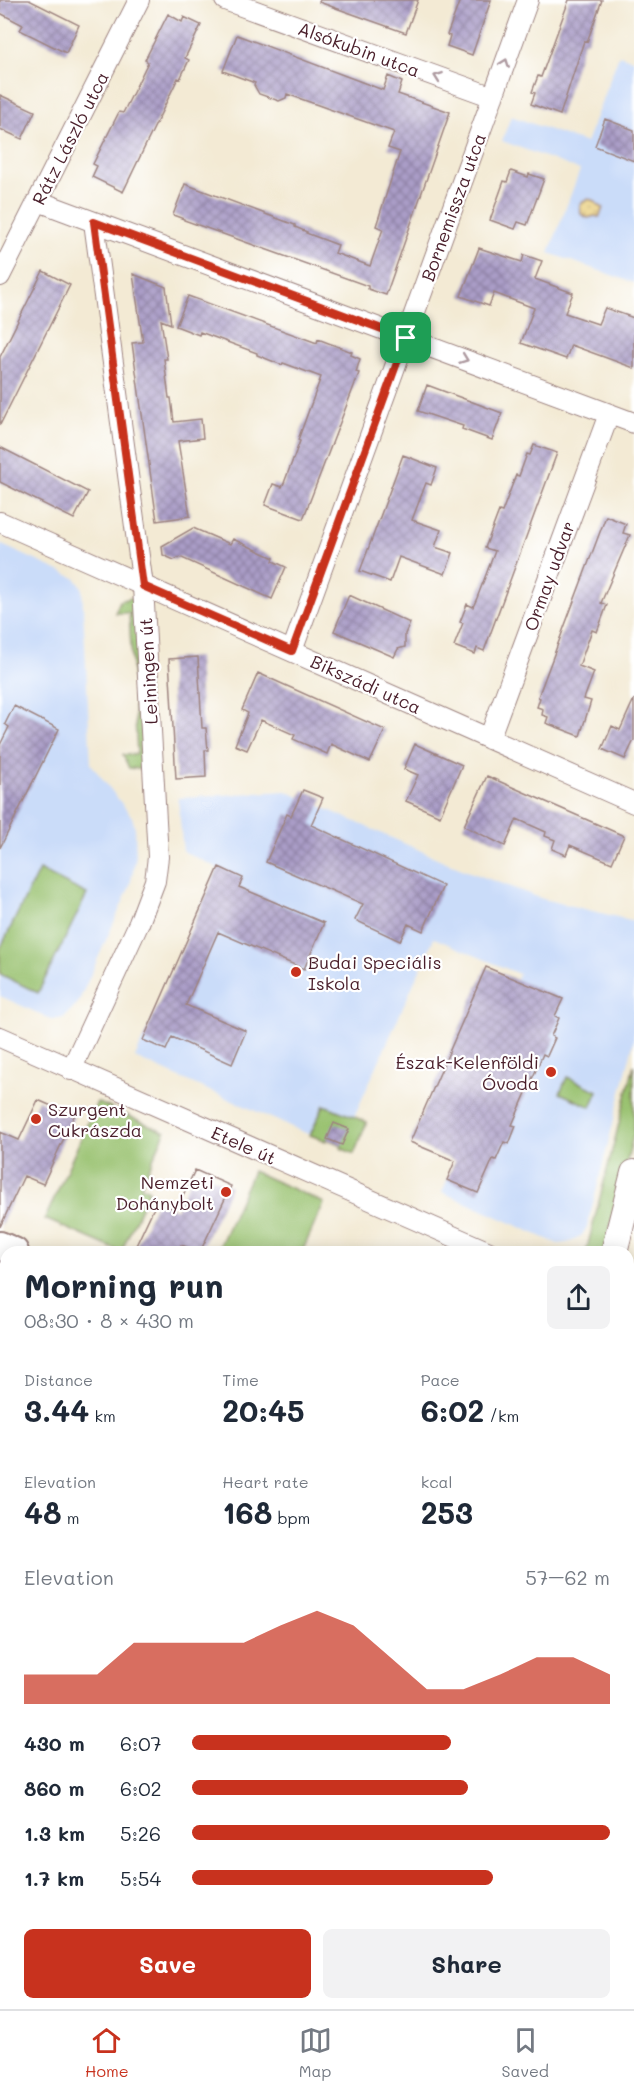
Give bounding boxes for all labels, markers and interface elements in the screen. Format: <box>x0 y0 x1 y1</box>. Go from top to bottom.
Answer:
street label: Alsókubin utca <box>295 16 423 82</box>
one-way arrow <box>498 58 511 69</box>
street label: Rátz László utca <box>26 67 114 209</box>
one-way arrow <box>433 72 444 85</box>
street label: Bornemissza utca <box>415 130 491 284</box>
pin <box>380 312 431 363</box>
icon: arrive <box>389 321 422 354</box>
one-way arrow <box>458 352 469 365</box>
street label: Ormay udvar <box>518 518 580 634</box>
street label: Leiningen út <box>133 617 163 725</box>
street label: Bikszádi utca <box>307 649 425 719</box>
place label: Budai Speciális Iskola <box>308 950 441 995</box>
marker: Budai Speciális Iskola <box>289 965 303 979</box>
place label: Észak-Kelenföldi Óvoda <box>395 1050 539 1095</box>
marker: Észak-Kelenföldi Óvoda <box>544 1065 558 1079</box>
place label: Szurgent Cukrászda <box>48 1097 142 1142</box>
marker: Szurgent Cukrászda <box>29 1112 43 1126</box>
street label: Etele út <box>208 1120 280 1170</box>
place label: Nemzeti Dohánybolt <box>116 1170 214 1215</box>
marker: Nemzeti Dohánybolt <box>219 1185 233 1199</box>
text: Morning run <box>24 1263 224 1306</box>
button: share <box>547 1266 610 1329</box>
text: 08:30 · 8 × 430 m <box>24 1307 194 1333</box>
text: Distance <box>24 1369 93 1390</box>
text: Time <box>222 1369 259 1390</box>
text: Pace <box>421 1369 460 1390</box>
text: 3.44 <box>24 1390 89 1430</box>
text: 20:45 <box>222 1390 304 1430</box>
text: 6:02 <box>421 1390 484 1430</box>
text: km <box>89 1405 116 1426</box>
text: /km <box>484 1405 519 1426</box>
text: Elevation <box>24 1471 96 1492</box>
text: Heart rate <box>222 1471 309 1492</box>
text: kcal <box>421 1471 453 1492</box>
text: 48 <box>24 1492 62 1532</box>
text: 168 <box>222 1492 272 1532</box>
text: 253 <box>421 1492 473 1532</box>
text: m <box>62 1507 80 1528</box>
text: bpm <box>272 1507 310 1528</box>
text: Elevation <box>24 1564 114 1590</box>
text: 57–62 m <box>525 1564 610 1590</box>
text: 430 m <box>24 1730 85 1756</box>
text: 6:07 <box>120 1730 162 1756</box>
text: 860 m <box>24 1775 84 1801</box>
text: 6:02 <box>120 1775 162 1801</box>
text: 1.3 km <box>24 1820 85 1846</box>
text: 5:26 <box>120 1820 161 1846</box>
text: 1.7 km <box>24 1865 84 1891</box>
text: 5:54 <box>120 1865 161 1891</box>
button: Save <box>24 1929 311 1998</box>
button: Share <box>323 1929 610 1998</box>
tab: Home <box>85 2024 129 2081</box>
tab: Map <box>299 2024 332 2081</box>
tab: Saved <box>501 2024 549 2081</box>

